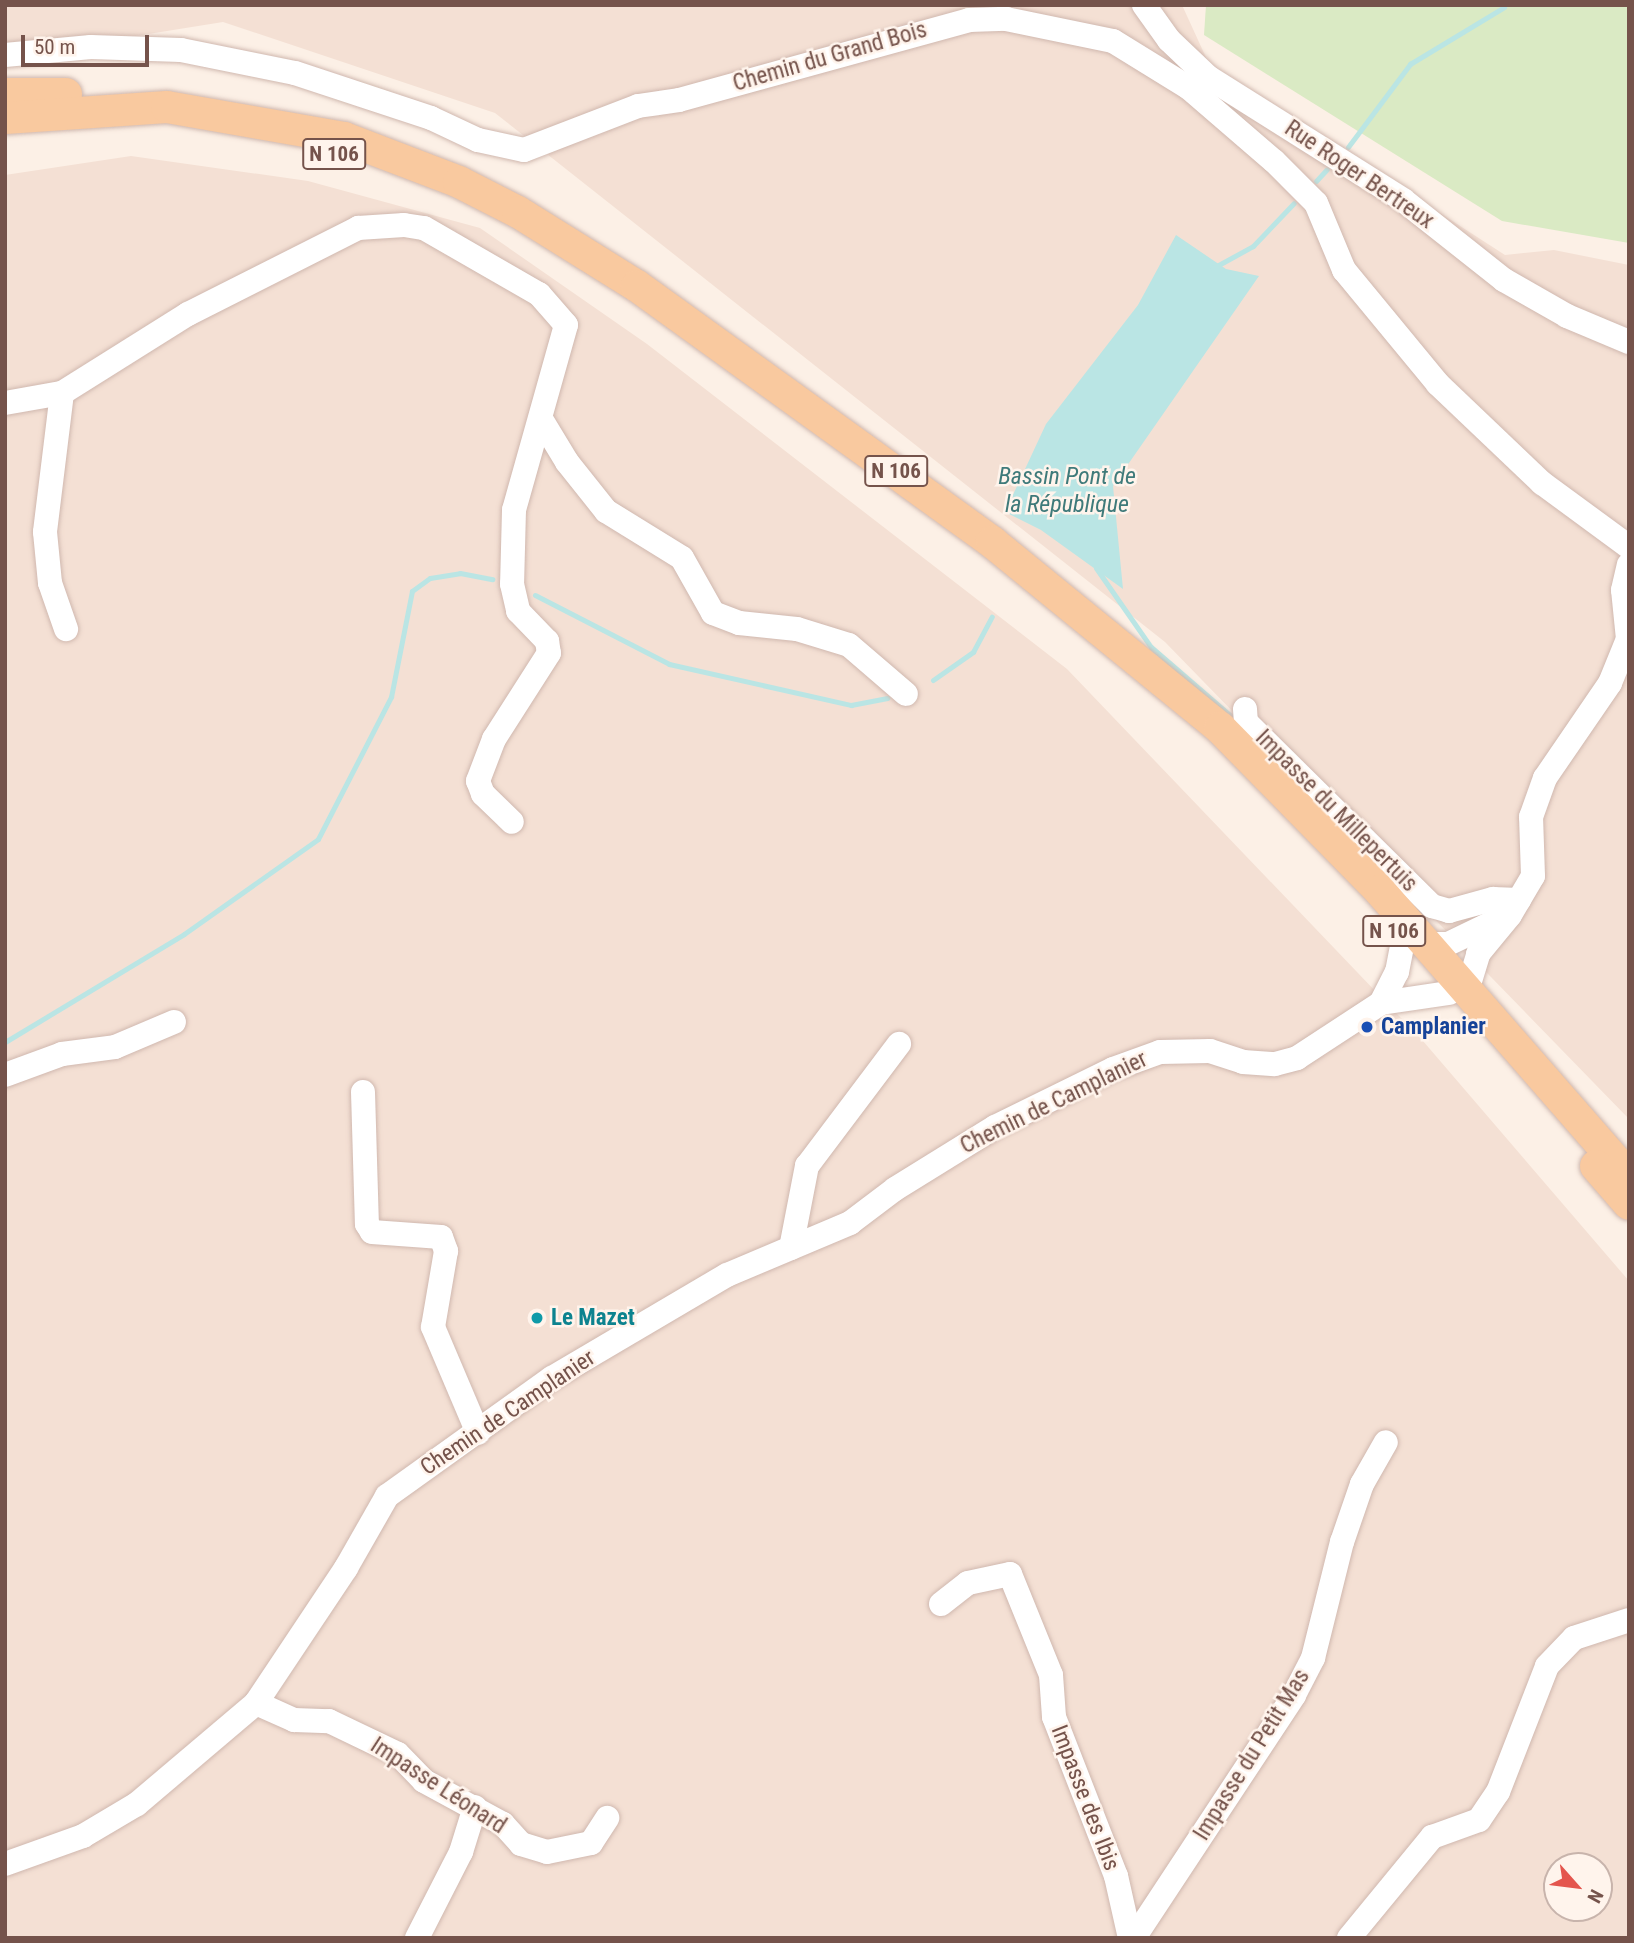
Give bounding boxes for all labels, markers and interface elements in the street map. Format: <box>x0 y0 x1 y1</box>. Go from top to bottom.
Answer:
street label: Chemin du Grand Bois <box>730 16 930 98</box>
scale bar <box>24 21 152 65</box>
text: 50 m <box>34 35 75 59</box>
street label: Rue Roger Bertreux <box>1279 115 1439 235</box>
road number: N 106 <box>301 136 367 172</box>
road number: N 106 <box>863 454 929 489</box>
water label: Bassin Pont de la République <box>998 463 1136 519</box>
street label: Impasse du Millepertuis <box>1249 724 1423 898</box>
road number: N 106 <box>1361 914 1427 948</box>
place label: Camplanier <box>1381 1013 1486 1041</box>
marker: Camplanier <box>1359 1019 1375 1035</box>
street label: Chemin de Camplanier <box>956 1046 1152 1160</box>
place label: Le Mazet <box>551 1304 635 1332</box>
marker: Le Mazet <box>529 1310 545 1326</box>
street label: Chemin de Camplanier <box>415 1344 601 1482</box>
street label: Impasse du Petit Mas <box>1188 1664 1316 1846</box>
street label: Impasse des Ibis <box>1045 1722 1125 1874</box>
street label: Impasse Léonard <box>365 1732 511 1840</box>
north arrow <box>1543 1852 1613 1922</box>
text: N <box>1582 1886 1608 1907</box>

